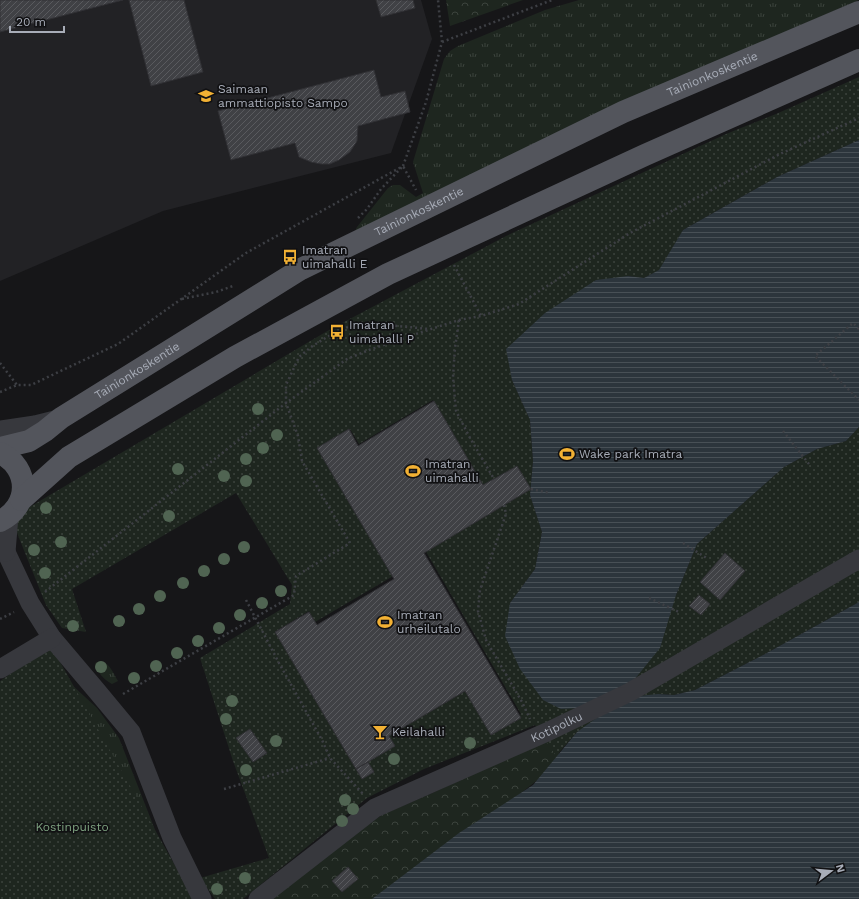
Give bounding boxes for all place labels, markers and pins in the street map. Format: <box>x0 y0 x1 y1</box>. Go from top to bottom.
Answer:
place label: Saimaan ammattiopisto Sampo <box>218 82 348 110</box>
school or university icon: Saimaan ammattiopisto Sampo <box>197 87 215 105</box>
place label: Imatran uimahalli E <box>302 243 368 271</box>
bus stop icon: Imatran uimahalli E <box>281 248 299 266</box>
place label: Imatran uimahalli P <box>349 318 414 346</box>
bus stop icon: Imatran uimahalli P <box>328 323 346 341</box>
sports icon: Wake park Imatra <box>558 445 576 463</box>
place label: Wake park Imatra <box>579 447 683 461</box>
place label: Imatran uimahalli <box>425 457 479 485</box>
sports icon: Imatran uimahalli <box>404 462 422 480</box>
place label: Imatran urheilutalo <box>397 608 461 636</box>
sports icon: Imatran urheilutalo <box>376 613 394 631</box>
bar icon: Keilahalli <box>371 723 389 741</box>
place label: Keilahalli <box>392 725 445 739</box>

